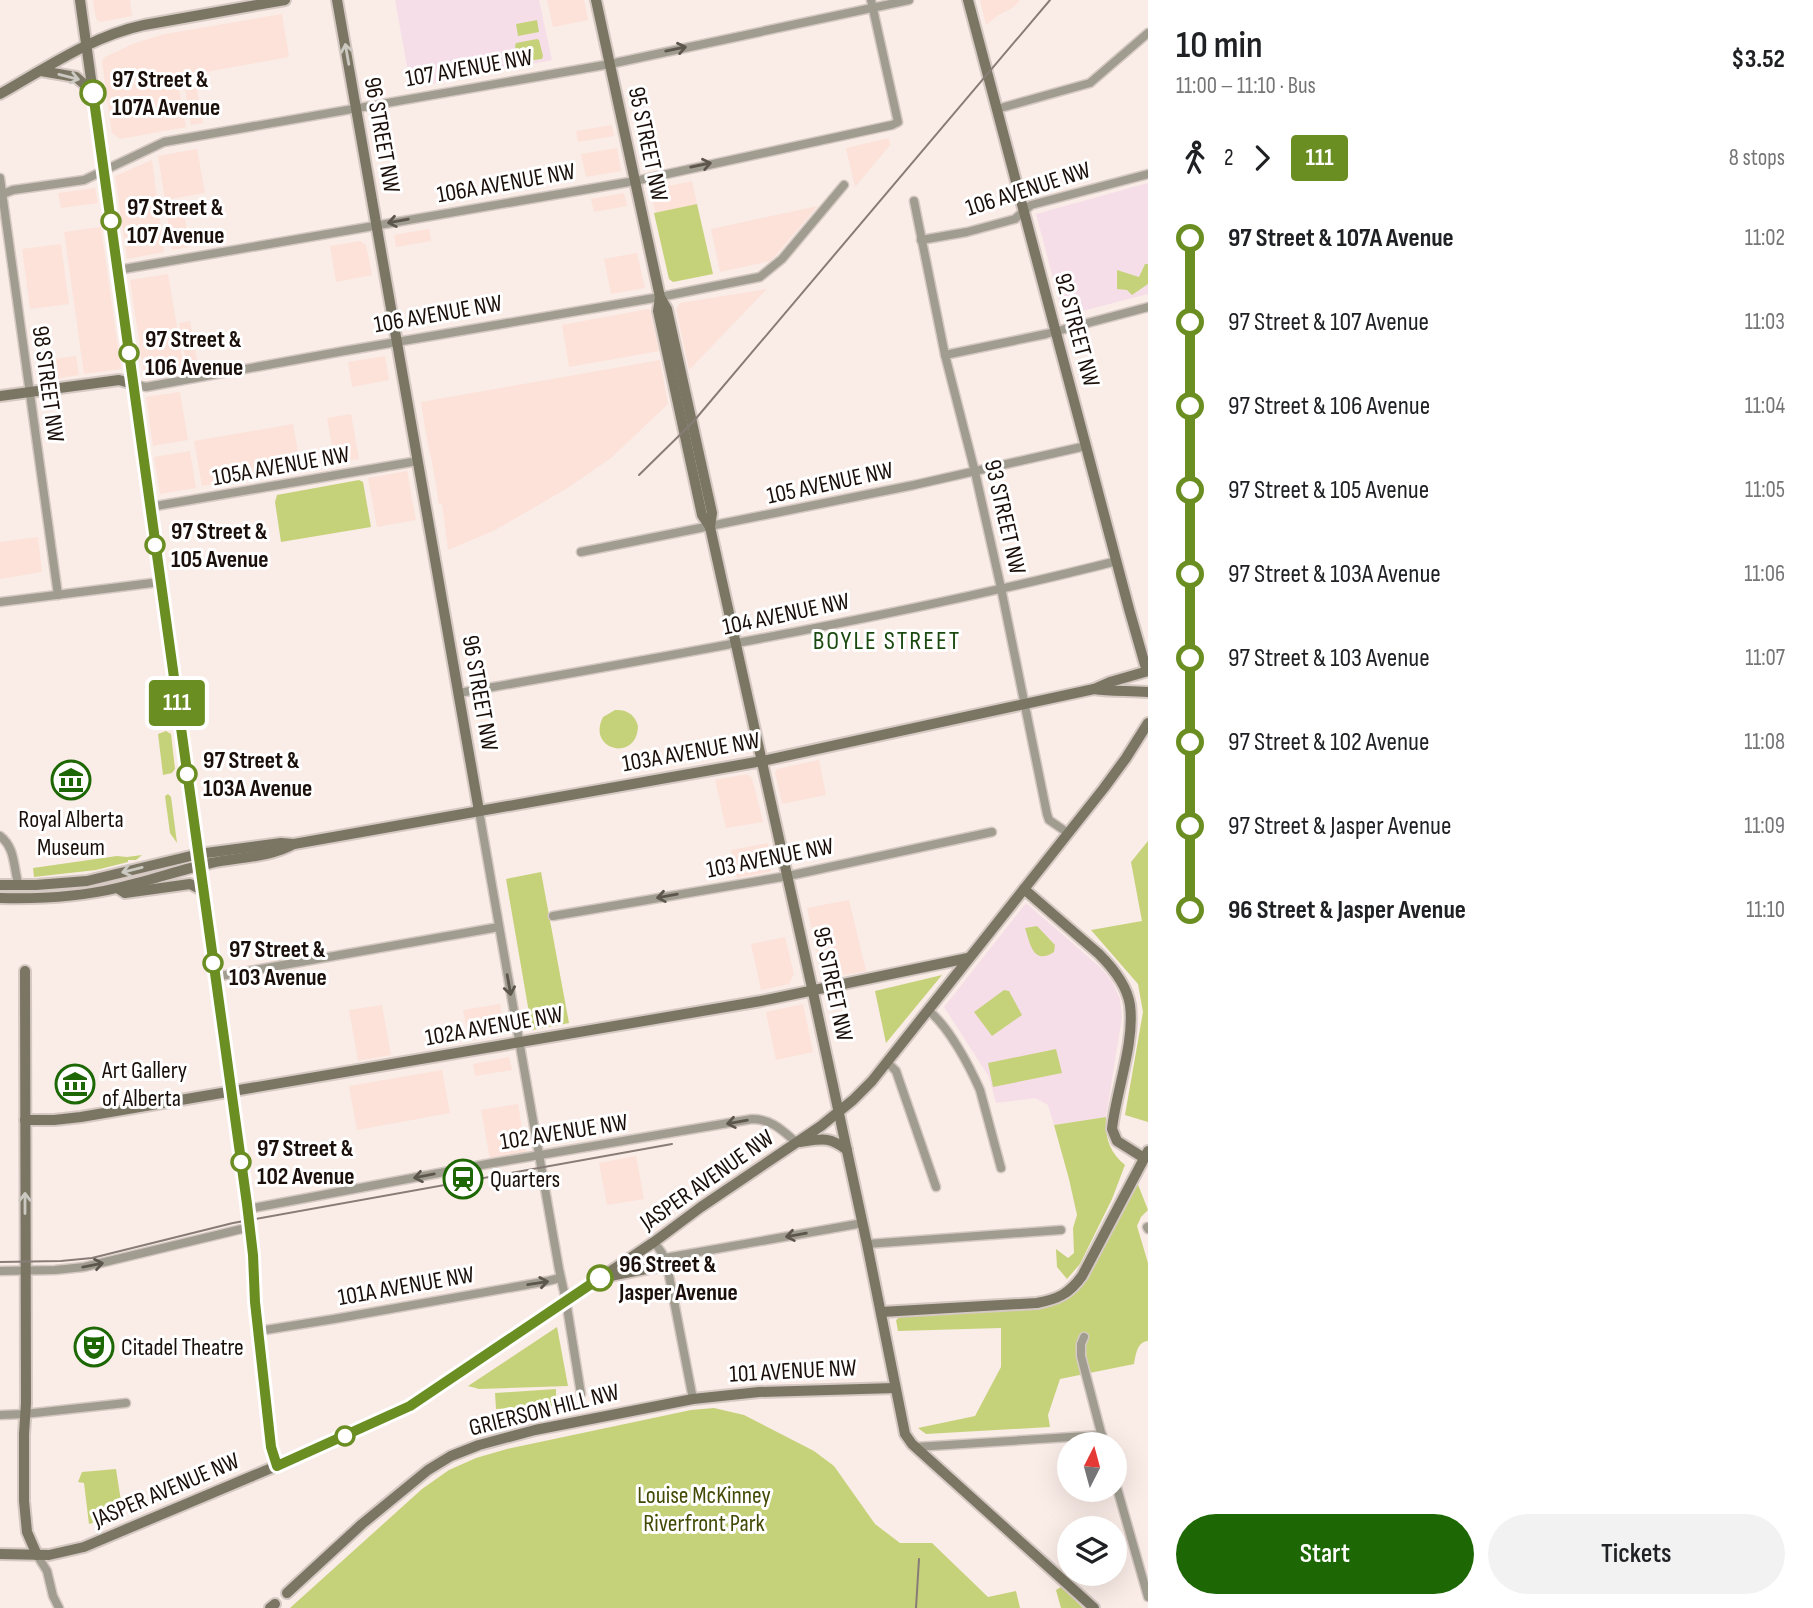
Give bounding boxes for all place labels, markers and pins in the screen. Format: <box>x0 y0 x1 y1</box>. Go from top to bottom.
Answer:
place label: 97 Street & 107A Avenue <box>112 65 220 122</box>
marker: 97 Street & 107A Avenue <box>80 80 106 106</box>
place label: 97 Street & 107 Avenue <box>127 193 224 250</box>
marker: 97 Street & 107 Avenue <box>101 211 121 231</box>
place label: 97 Street & 106 Avenue <box>145 325 243 382</box>
marker: 97 Street & 106 Avenue <box>119 343 139 363</box>
place label: 97 Street & 105 Avenue <box>171 517 269 574</box>
marker: 97 Street & 105 Avenue <box>145 535 165 555</box>
place label: 97 Street & 103A Avenue <box>203 746 312 803</box>
museum icon: Royal Alberta Museum <box>50 759 92 801</box>
marker: 97 Street & 103A Avenue <box>177 764 197 784</box>
place label: Royal Alberta Museum <box>18 805 124 862</box>
place label: 97 Street & 103 Avenue <box>229 935 327 992</box>
marker: 97 Street & 103 Avenue <box>203 953 223 973</box>
place label: Art Gallery of Alberta <box>101 1056 187 1113</box>
museum icon: Art Gallery of Alberta <box>54 1063 96 1105</box>
place label: 97 Street & 102 Avenue <box>257 1134 355 1191</box>
marker: 97 Street & 102 Avenue <box>231 1152 251 1172</box>
station icon: Quarters <box>442 1158 484 1200</box>
place label: Quarters <box>490 1165 560 1194</box>
place label: 96 Street & Jasper Avenue <box>618 1250 738 1307</box>
marker: 96 Street & Jasper Avenue <box>587 1265 613 1291</box>
theatre icon: Citadel Theatre <box>73 1326 115 1368</box>
place label: Citadel Theatre <box>121 1333 244 1362</box>
unlabelled marker <box>335 1426 355 1446</box>

